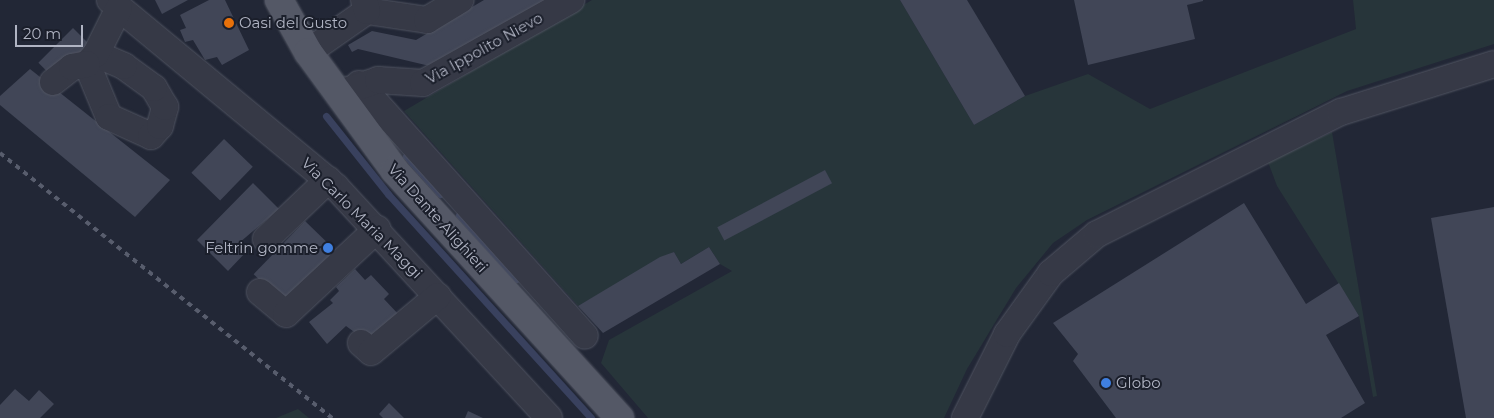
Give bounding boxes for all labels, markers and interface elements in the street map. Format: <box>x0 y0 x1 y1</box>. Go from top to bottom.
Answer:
street label: Via Ippolito Nievo <box>422 8 546 88</box>
place label: Oasi del Gusto <box>239 14 347 32</box>
scale bar <box>18 15 85 47</box>
marker: Oasi del Gusto <box>223 17 235 29</box>
text: 20 m <box>23 24 61 43</box>
street label: Via Carlo Maria Maggi <box>298 154 426 282</box>
street label: Via Dante Alighieri <box>385 160 491 276</box>
place label: Feltrin gomme <box>205 239 318 257</box>
marker: Feltrin gomme <box>322 242 334 254</box>
place label: Globo <box>1116 374 1161 392</box>
marker: Globo <box>1100 377 1112 389</box>

